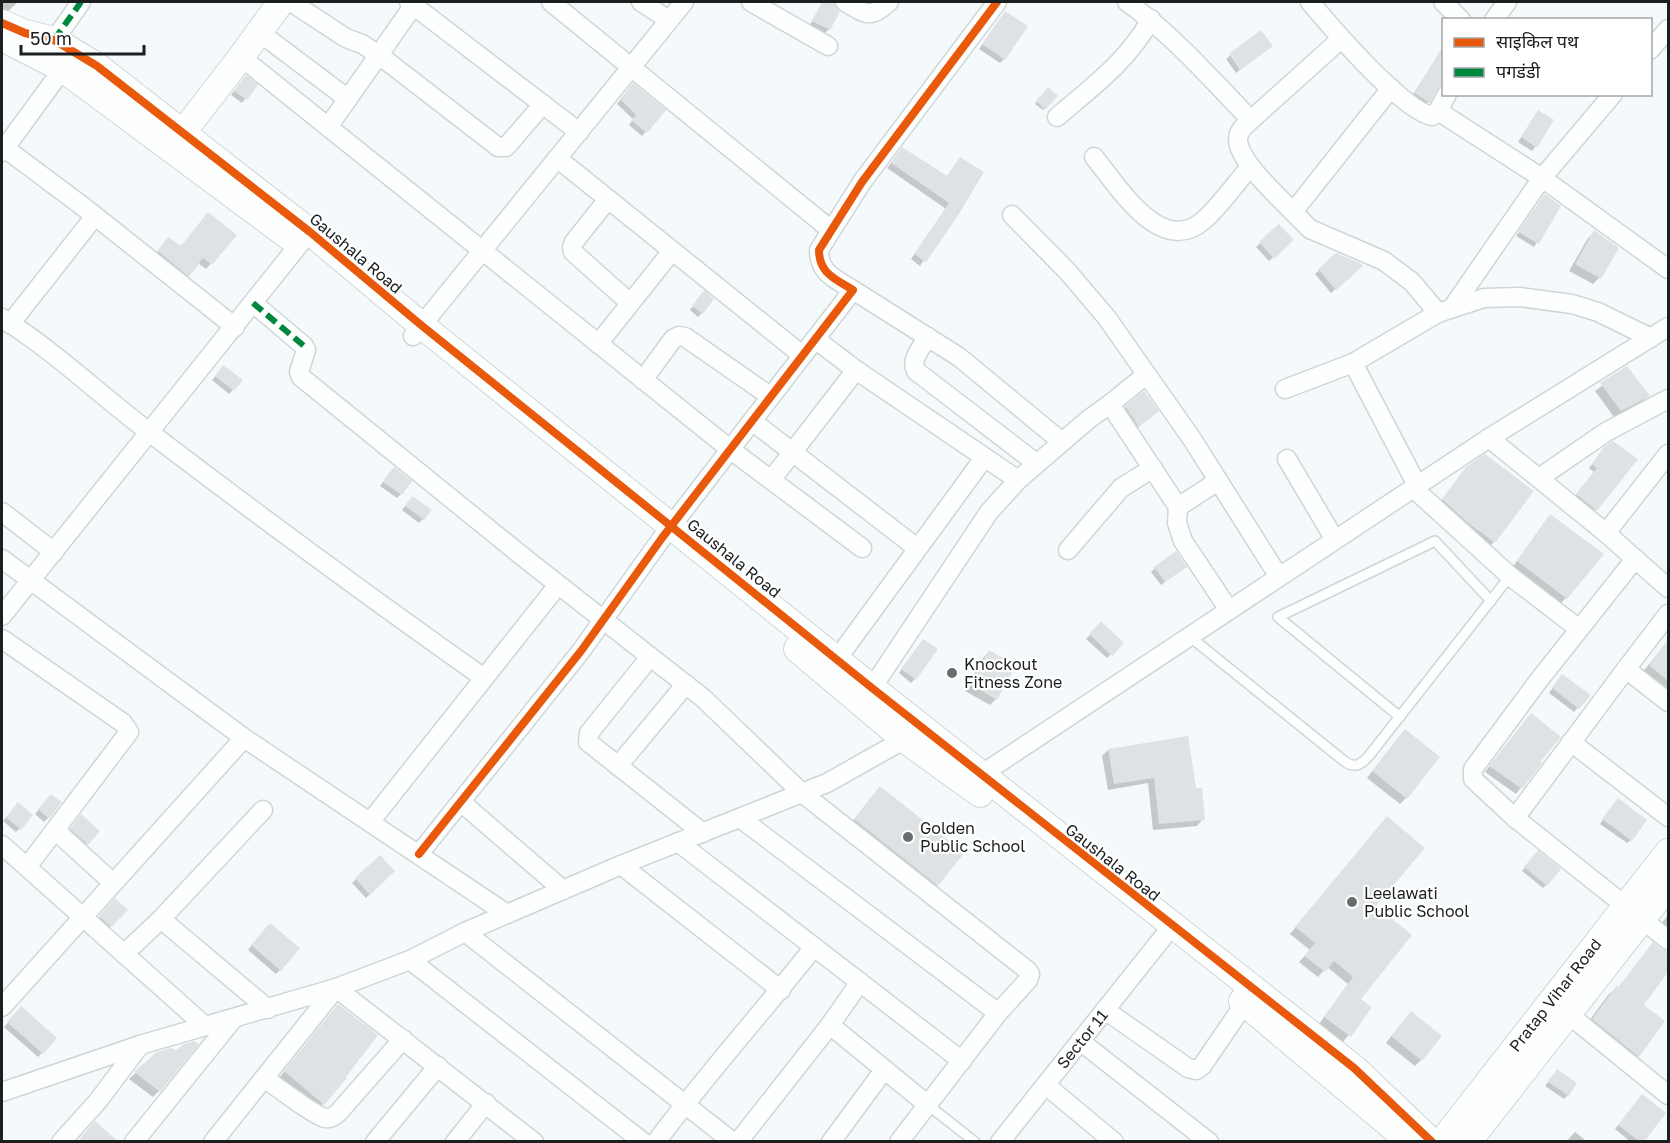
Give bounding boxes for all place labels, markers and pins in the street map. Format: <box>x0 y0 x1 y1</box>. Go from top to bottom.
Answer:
place label: Knockout Fitness Zone <box>964 654 1062 692</box>
marker: Knockout Fitness Zone <box>945 666 959 680</box>
place label: Golden Public School <box>920 818 1025 856</box>
marker: Golden Public School <box>901 830 915 844</box>
place label: Leelawati Public School <box>1364 883 1469 921</box>
marker: Leelawati Public School <box>1345 895 1359 909</box>

